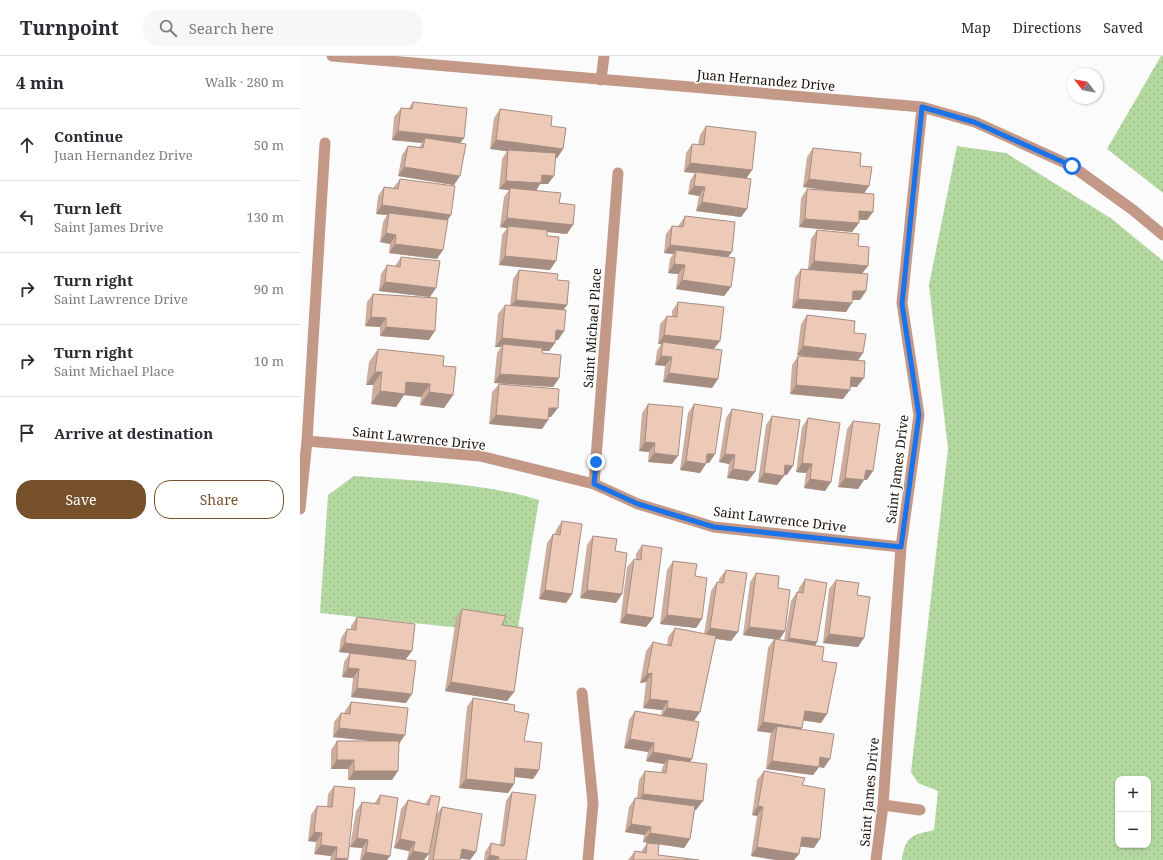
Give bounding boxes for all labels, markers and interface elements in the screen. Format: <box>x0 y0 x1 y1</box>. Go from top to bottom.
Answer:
search box <box>143 10 423 46</box>
text: Turnpoint <box>20 15 119 41</box>
icon: search <box>157 17 179 39</box>
text: Search here <box>189 18 274 38</box>
text: Map <box>961 18 991 37</box>
text: Directions <box>1013 18 1081 37</box>
text: Saved <box>1103 18 1143 37</box>
street label: Juan Hernandez Drive <box>695 65 836 95</box>
north arrow <box>1067 68 1103 104</box>
text: 4 min <box>16 71 64 94</box>
text: Walk · 280 m <box>205 73 284 91</box>
text: Continue <box>54 126 123 146</box>
icon: ahead <box>16 134 38 156</box>
text: 50 m <box>254 136 284 154</box>
text: Juan Hernandez Drive <box>54 146 193 164</box>
route start <box>1063 157 1081 175</box>
text: Turn left <box>54 198 122 218</box>
icon: left <box>16 206 38 228</box>
text: 130 m <box>247 208 284 226</box>
text: Saint James Drive <box>54 218 164 236</box>
street label: Saint Michael Place <box>579 267 605 389</box>
text: Turn right <box>54 270 133 290</box>
icon: right <box>16 278 38 300</box>
text: 90 m <box>254 280 284 298</box>
text: Saint Lawrence Drive <box>54 290 188 308</box>
text: Turn right <box>54 342 133 362</box>
icon: right <box>16 350 38 372</box>
text: 10 m <box>254 352 284 370</box>
text: Saint Michael Place <box>54 362 174 380</box>
street label: Saint James Drive <box>881 413 913 524</box>
icon: arrive <box>16 422 38 444</box>
street label: Saint Lawrence Drive <box>351 422 487 454</box>
text: Arrive at destination <box>54 423 213 443</box>
route end <box>587 453 605 471</box>
button: Save <box>16 480 146 519</box>
button: Share <box>154 480 284 519</box>
street label: Saint Lawrence Drive <box>712 502 848 536</box>
street label: Saint James Drive <box>855 737 883 847</box>
map controls <box>1115 776 1151 848</box>
button: + <box>1115 776 1151 812</box>
button: − <box>1115 812 1151 848</box>

